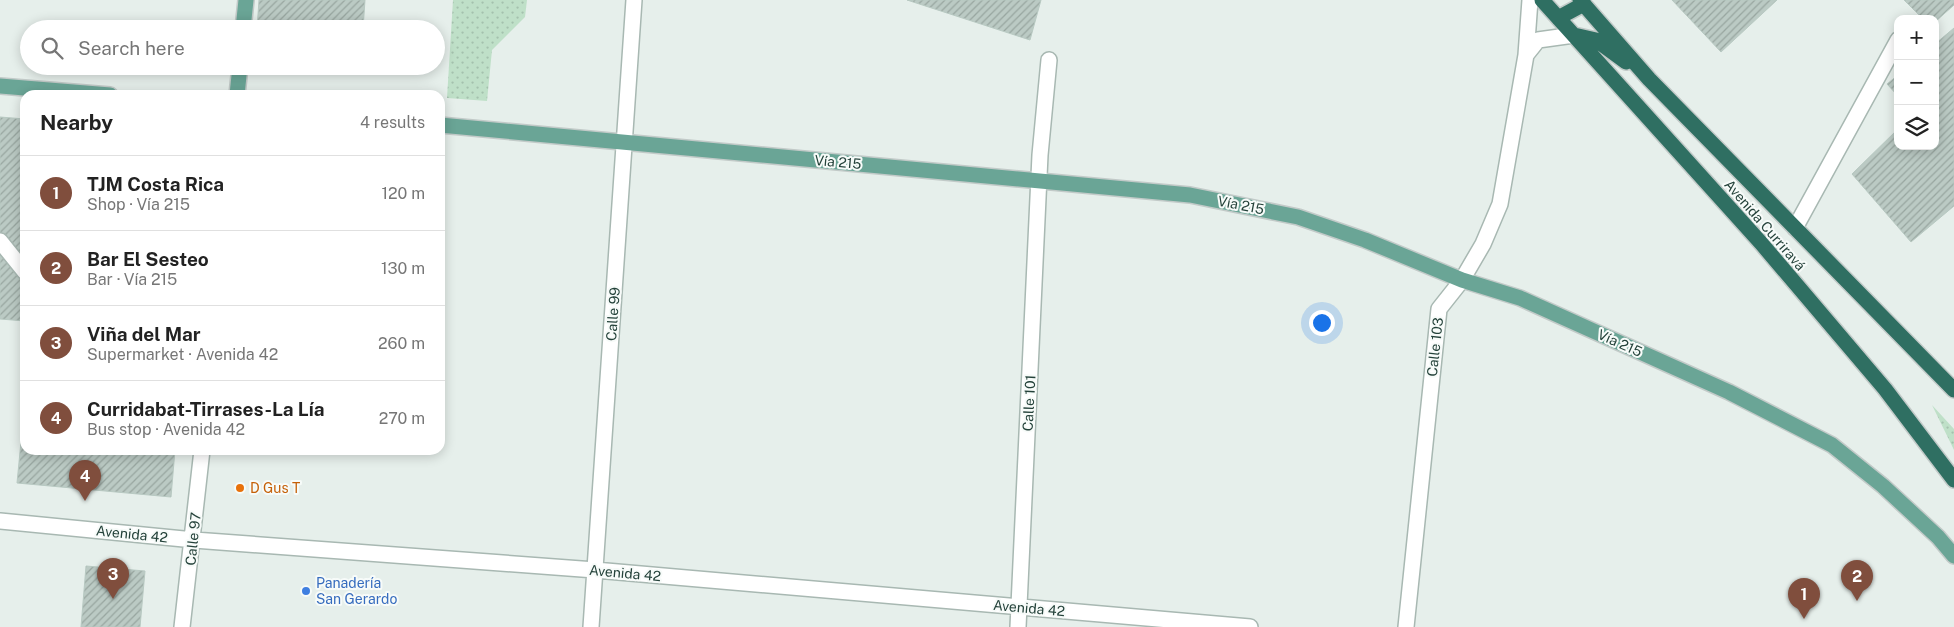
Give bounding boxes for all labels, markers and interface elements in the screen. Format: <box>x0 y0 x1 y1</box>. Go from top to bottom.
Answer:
map controls <box>1894 15 1939 150</box>
button: + <box>1894 15 1939 60</box>
search box <box>20 20 445 75</box>
icon: search <box>38 34 66 62</box>
text: Search here <box>78 37 185 59</box>
button: − <box>1894 60 1939 105</box>
button: layers <box>1894 105 1939 150</box>
text: Nearby <box>40 110 113 135</box>
text: 4 results <box>360 113 425 132</box>
street label: Vía 215 <box>814 152 862 172</box>
text: TJM Costa Rica <box>87 173 224 195</box>
street label: Avenida Curriravá <box>1721 176 1809 274</box>
text: 1 <box>53 184 59 203</box>
text: 120 m <box>381 184 425 203</box>
street label: Vía 215 <box>1216 193 1266 217</box>
text: Shop · Vía 215 <box>87 195 190 214</box>
text: Bar El Sesteo <box>87 248 209 270</box>
text: 2 <box>51 259 61 278</box>
text: 130 m <box>381 259 425 278</box>
text: Bar · Vía 215 <box>87 270 177 289</box>
street label: Calle 99 <box>603 286 623 341</box>
your location <box>1309 310 1335 336</box>
street label: Calle 103 <box>1424 316 1446 377</box>
text: Viña del Mar <box>87 323 201 345</box>
street label: Vía 215 <box>1595 326 1645 360</box>
text: 3 <box>51 334 61 353</box>
text: 260 m <box>378 334 425 353</box>
text: Supermarket · Avenida 42 <box>87 345 278 364</box>
street label: Calle 101 <box>1020 374 1038 432</box>
text: Curridabat-Tirrases-La Lía <box>87 398 325 420</box>
text: 4 <box>51 409 61 428</box>
text: 270 m <box>379 409 425 428</box>
text: Bus stop · Avenida 42 <box>87 420 245 439</box>
pin: 4 <box>69 460 101 501</box>
place label: D Gus T <box>250 480 300 496</box>
marker: D Gus T <box>234 482 246 494</box>
street label: Calle 97 <box>182 512 204 566</box>
street label: Avenida 42 <box>95 522 169 546</box>
pin: 3 <box>97 558 129 599</box>
pin: 2 <box>1841 560 1873 601</box>
street label: Avenida 42 <box>588 562 662 584</box>
place label: Panadería San Gerardo <box>316 575 397 607</box>
pin: 1 <box>1788 578 1820 619</box>
marker: Panadería San Gerardo <box>300 585 312 597</box>
street label: Avenida 42 <box>992 597 1066 619</box>

